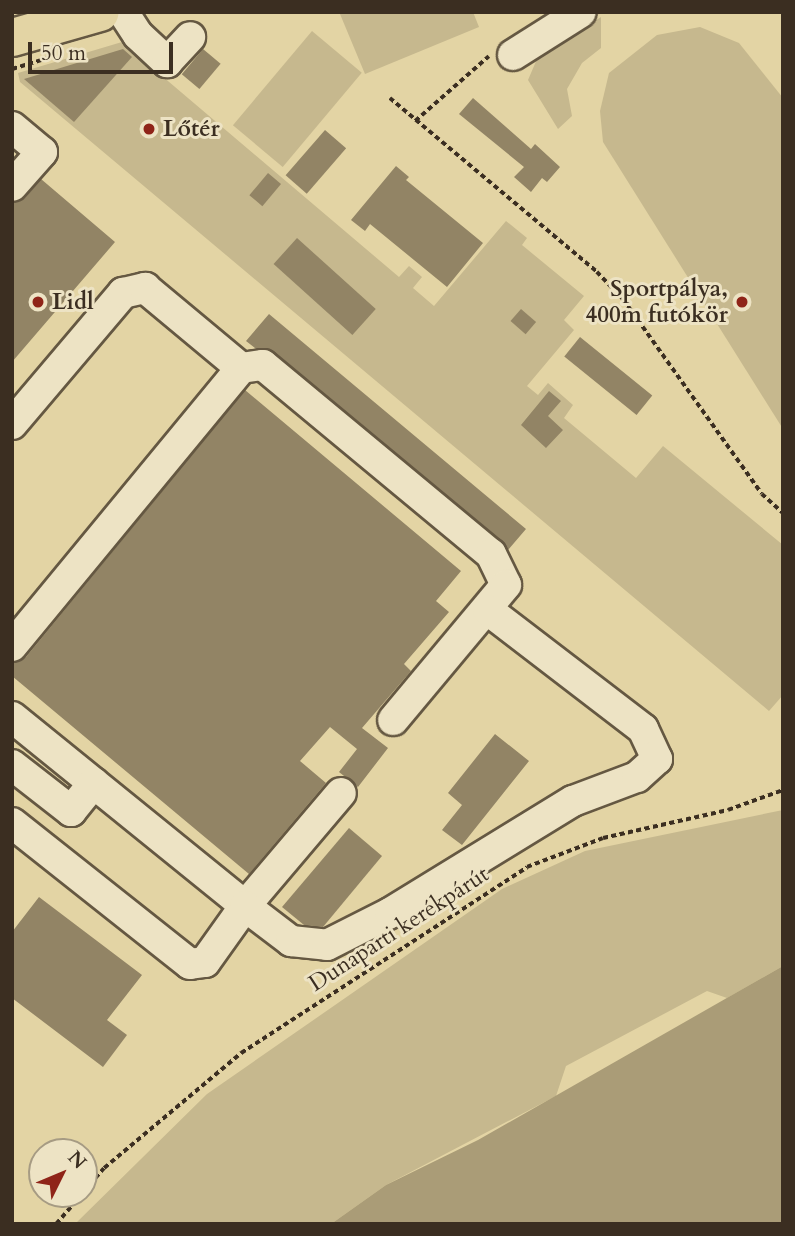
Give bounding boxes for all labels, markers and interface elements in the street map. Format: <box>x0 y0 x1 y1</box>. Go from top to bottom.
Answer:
scale bar <box>32 28 177 72</box>
text: 50 m <box>41 39 86 68</box>
place label: Lőtér <box>163 115 220 143</box>
marker: Lőtér <box>141 121 157 137</box>
place label: Sportpálya, 400m futókör <box>585 275 728 329</box>
place label: Lidl <box>52 288 94 316</box>
marker: Lidl <box>30 294 46 310</box>
marker: Sportpálya, 400m futókör <box>734 294 750 310</box>
street label: Dunaparti kerékpárút <box>304 860 494 998</box>
north arrow <box>28 1138 98 1208</box>
text: N <box>62 1145 92 1175</box>

